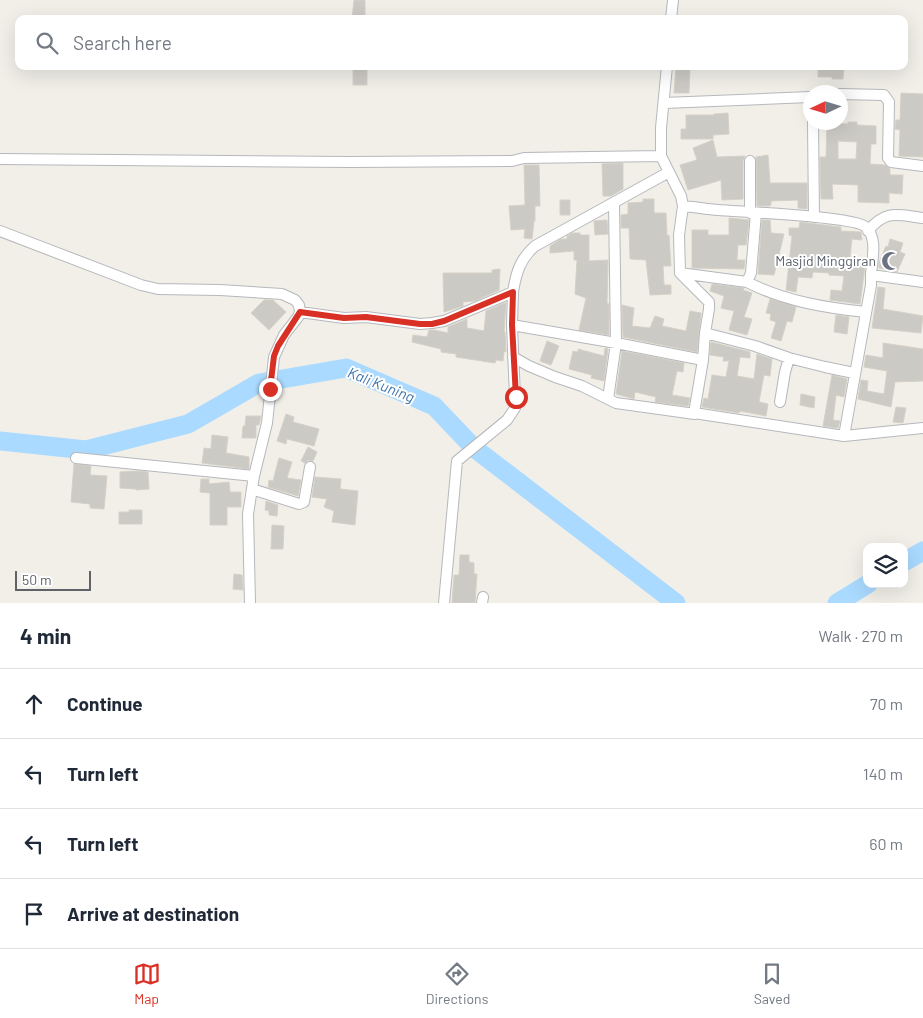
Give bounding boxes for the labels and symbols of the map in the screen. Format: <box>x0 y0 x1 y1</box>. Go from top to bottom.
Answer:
north arrow <box>803 85 848 130</box>
mosque icon: Masjid Minggiran <box>880 250 902 272</box>
place label: Masjid Minggiran <box>775 252 876 269</box>
water label: Kali Kuning <box>345 363 418 406</box>
route end <box>259 378 282 401</box>
route start <box>505 386 528 409</box>
scale bar <box>15 568 91 591</box>

